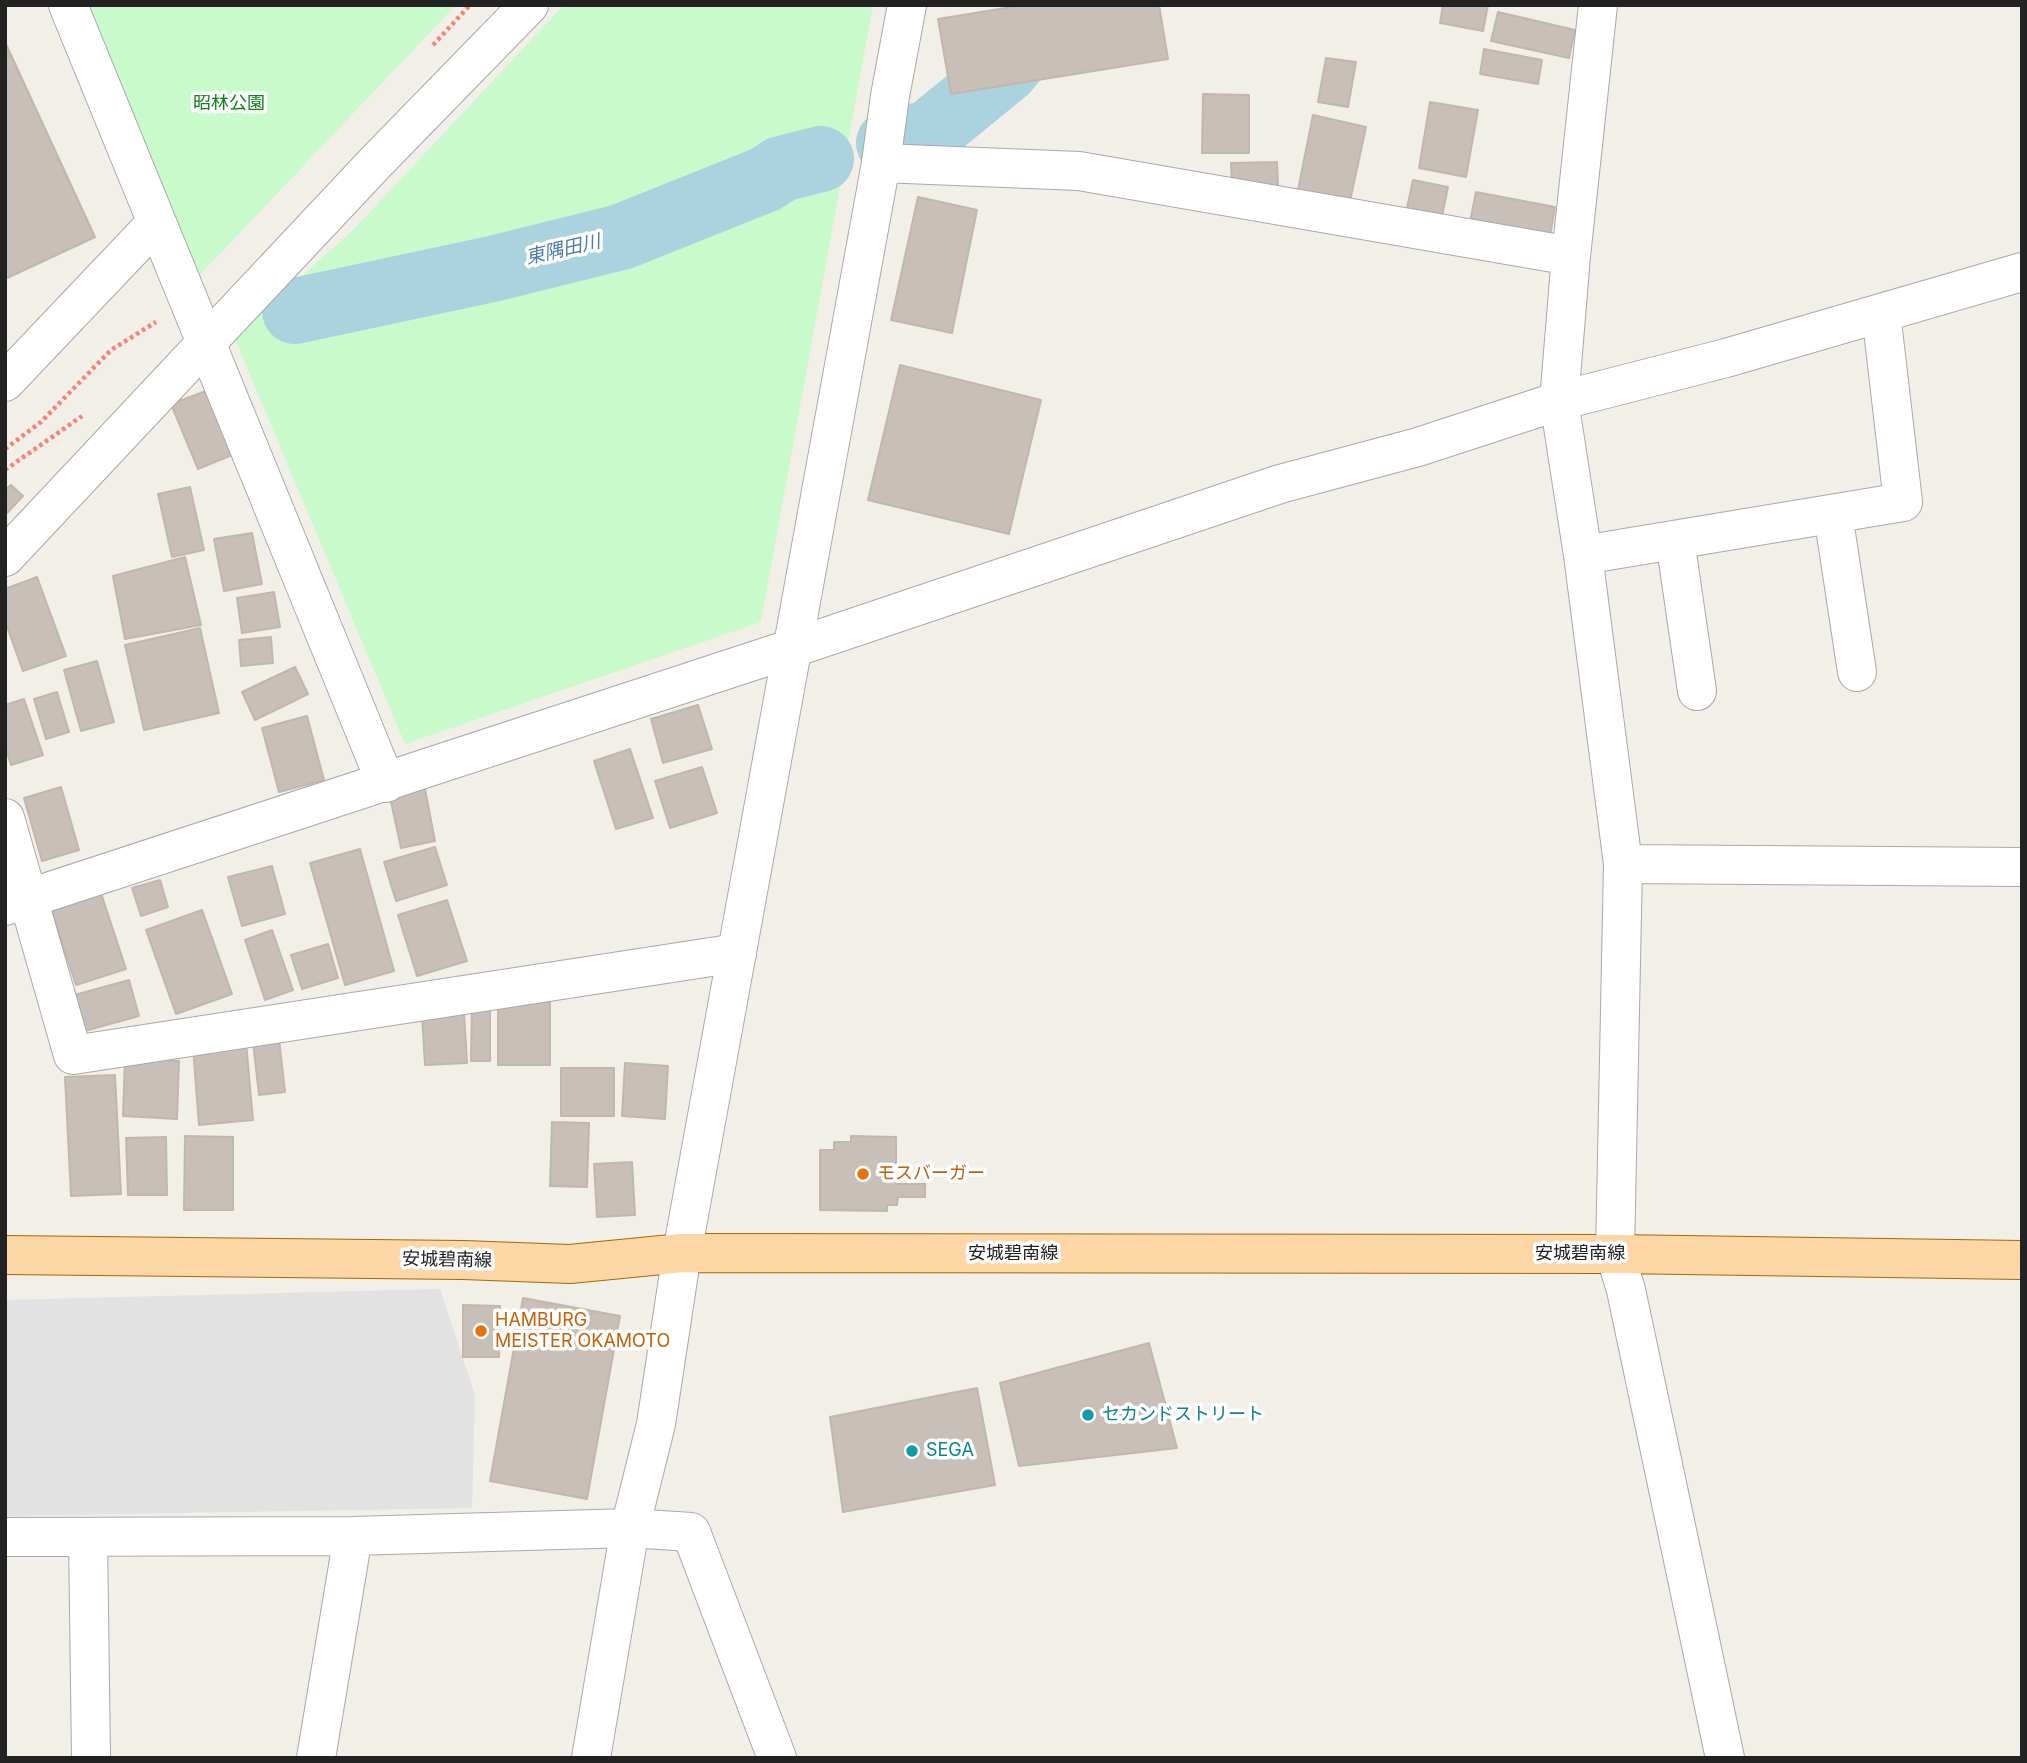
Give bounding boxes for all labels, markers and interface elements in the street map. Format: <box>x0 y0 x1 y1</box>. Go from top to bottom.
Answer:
park label: 昭林公園 <box>193 93 265 115</box>
water label: 東隅田川 <box>523 230 603 270</box>
place label: モスバーガー <box>877 1163 985 1185</box>
marker: モスバーガー <box>855 1166 871 1182</box>
street label: 安城碧南線 <box>968 1243 1058 1265</box>
street label: 安城碧南線 <box>1535 1243 1625 1265</box>
street label: 安城碧南線 <box>402 1248 492 1272</box>
place label: HAMBURG MEISTER OKAMOTO <box>495 1310 670 1352</box>
marker: HAMBURG MEISTER OKAMOTO <box>473 1323 489 1339</box>
place label: セカンドストリート <box>1102 1404 1264 1426</box>
marker: セカンドストリート <box>1080 1407 1096 1423</box>
place label: SEGA <box>926 1440 974 1462</box>
marker: SEGA <box>904 1443 920 1459</box>

